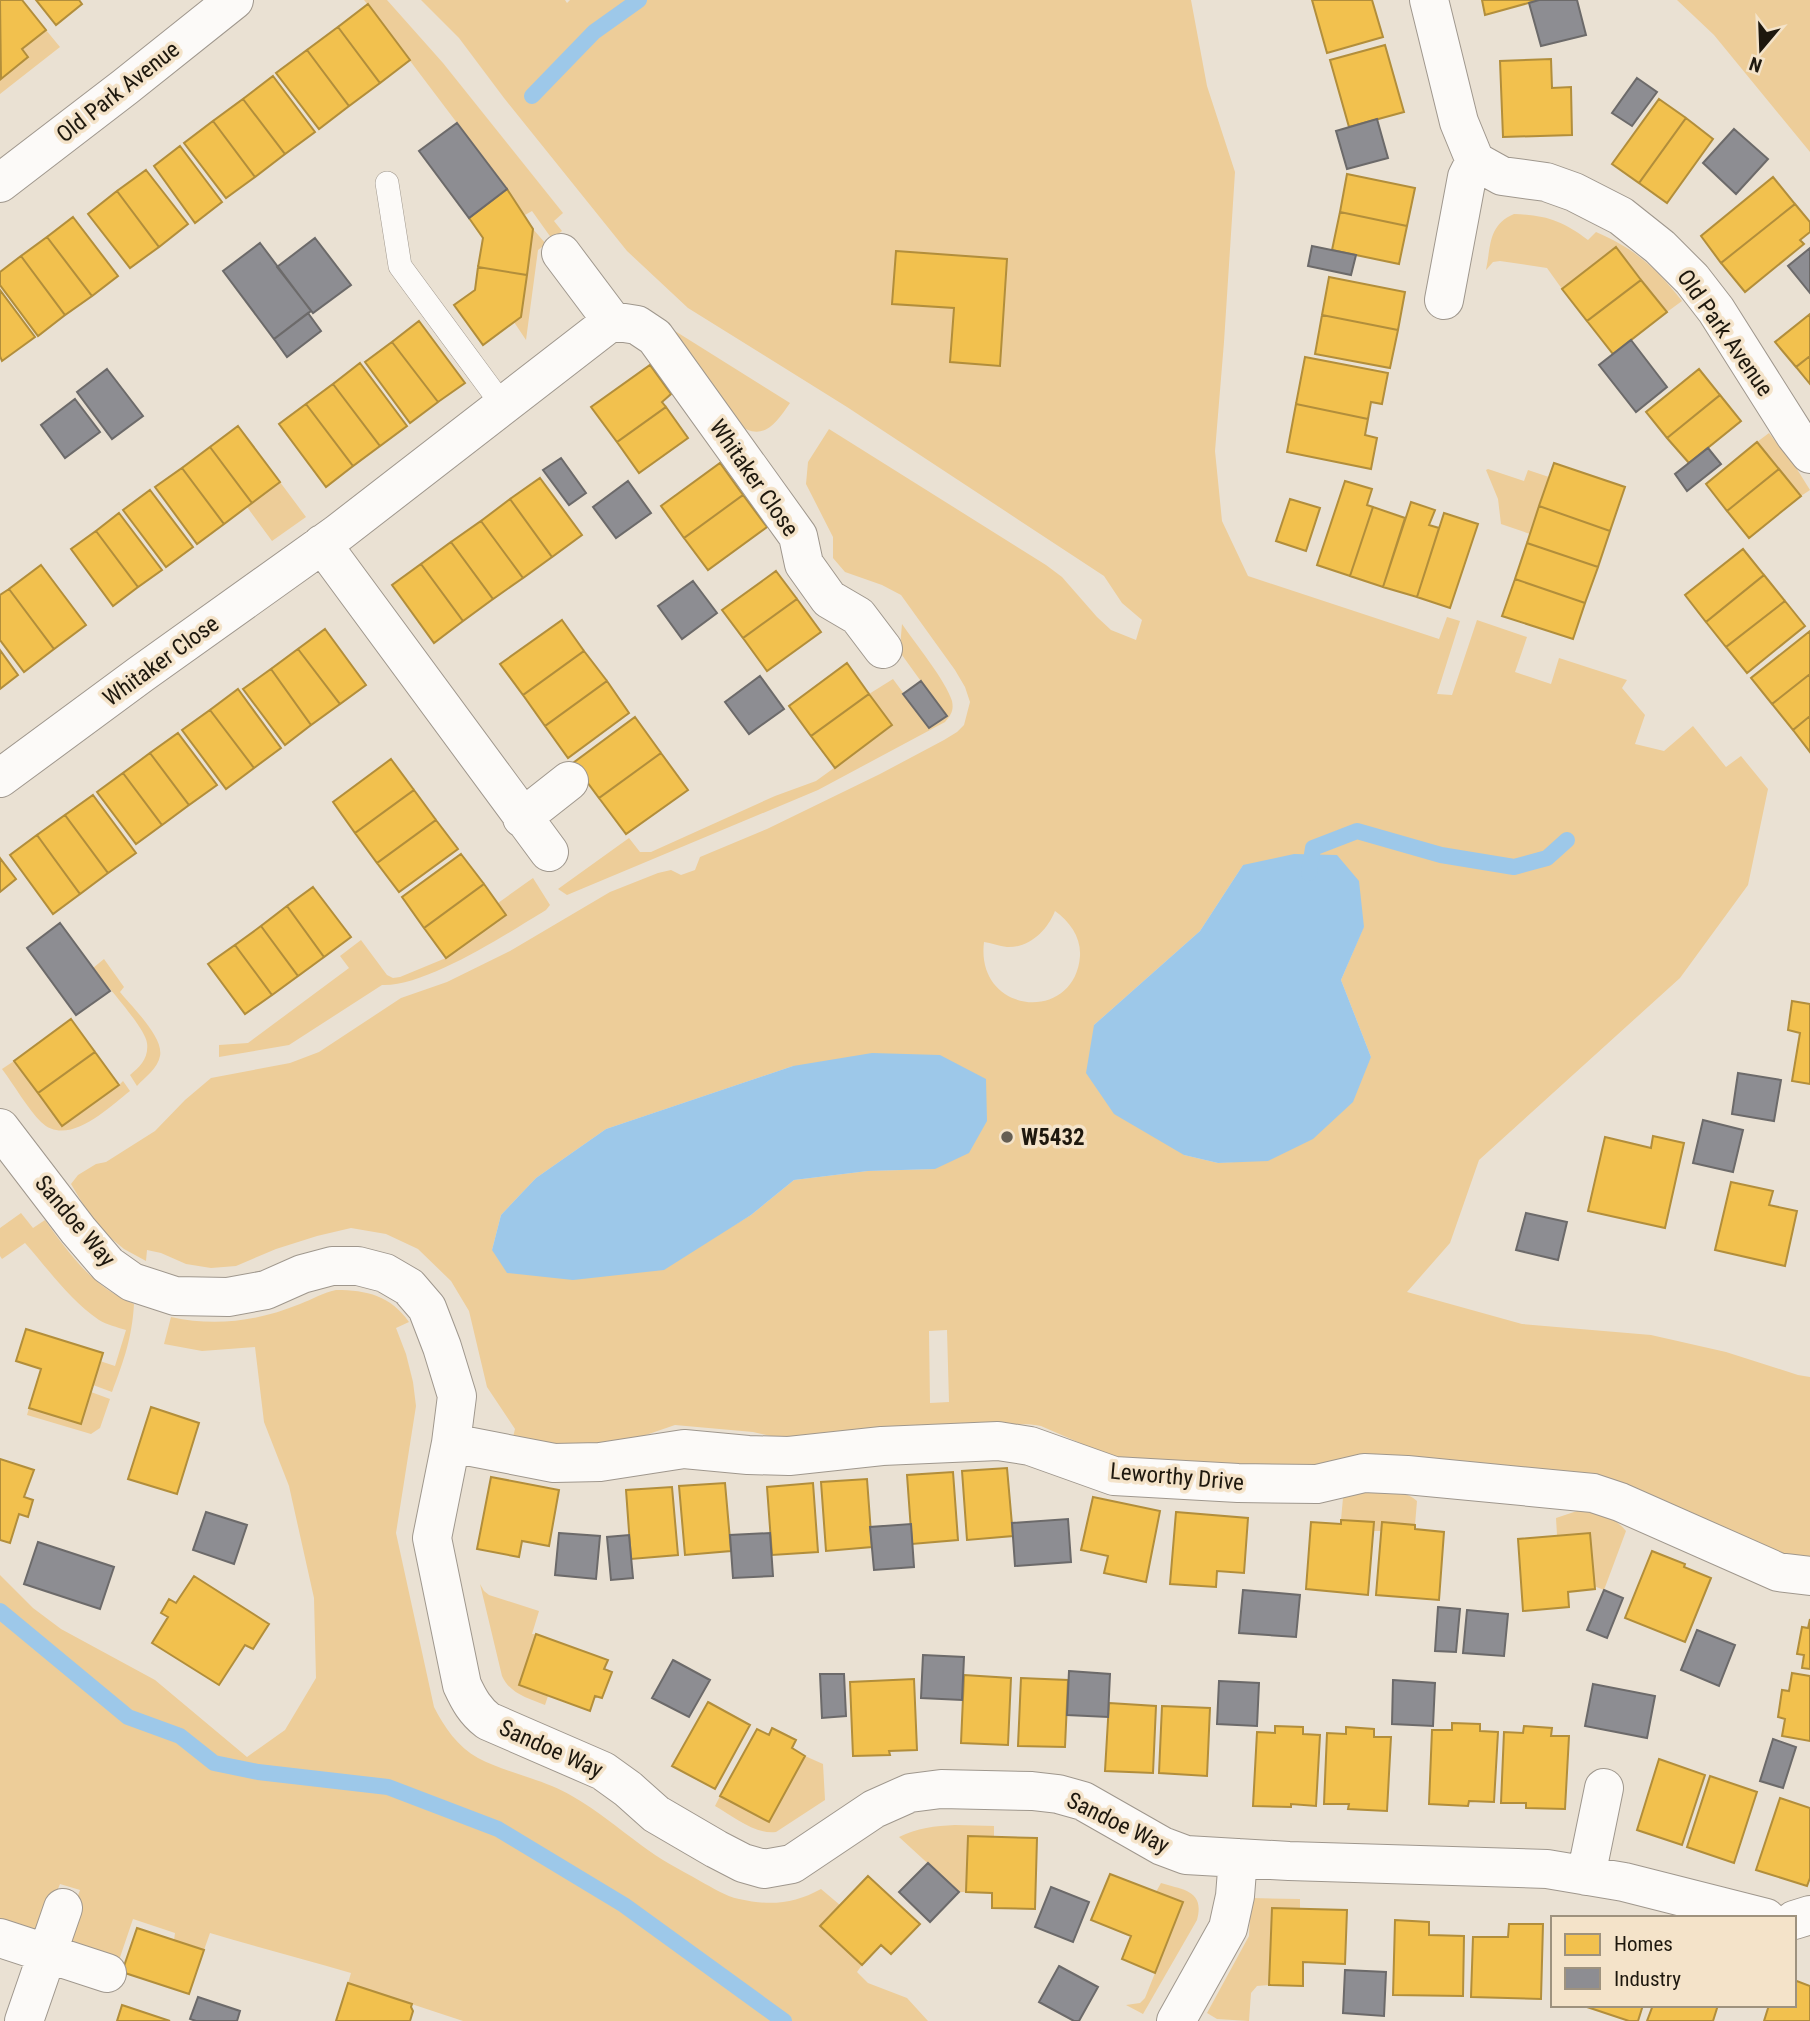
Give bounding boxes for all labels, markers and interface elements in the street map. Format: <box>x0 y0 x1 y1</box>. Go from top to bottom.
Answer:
north arrow <box>1726 14 1796 84</box>
street label: Old Park Avenue <box>51 36 185 148</box>
text: N <box>1746 52 1765 77</box>
street label: Old Park Avenue <box>1671 265 1779 401</box>
street label: Whitaker Close <box>704 415 804 541</box>
street label: Whitaker Close <box>98 610 224 712</box>
place label: W5432 <box>1021 1124 1085 1151</box>
marker: W5432 <box>999 1129 1015 1145</box>
street label: Sandoe Way <box>29 1170 121 1272</box>
street label: Leworthy Drive <box>1109 1458 1245 1496</box>
street label: Sandoe Way <box>495 1714 607 1784</box>
street label: Sandoe Way <box>1062 1787 1174 1860</box>
legend <box>1551 1916 1796 2007</box>
text: Homes <box>1614 1932 1673 1956</box>
text: Industry <box>1614 1967 1681 1991</box>

